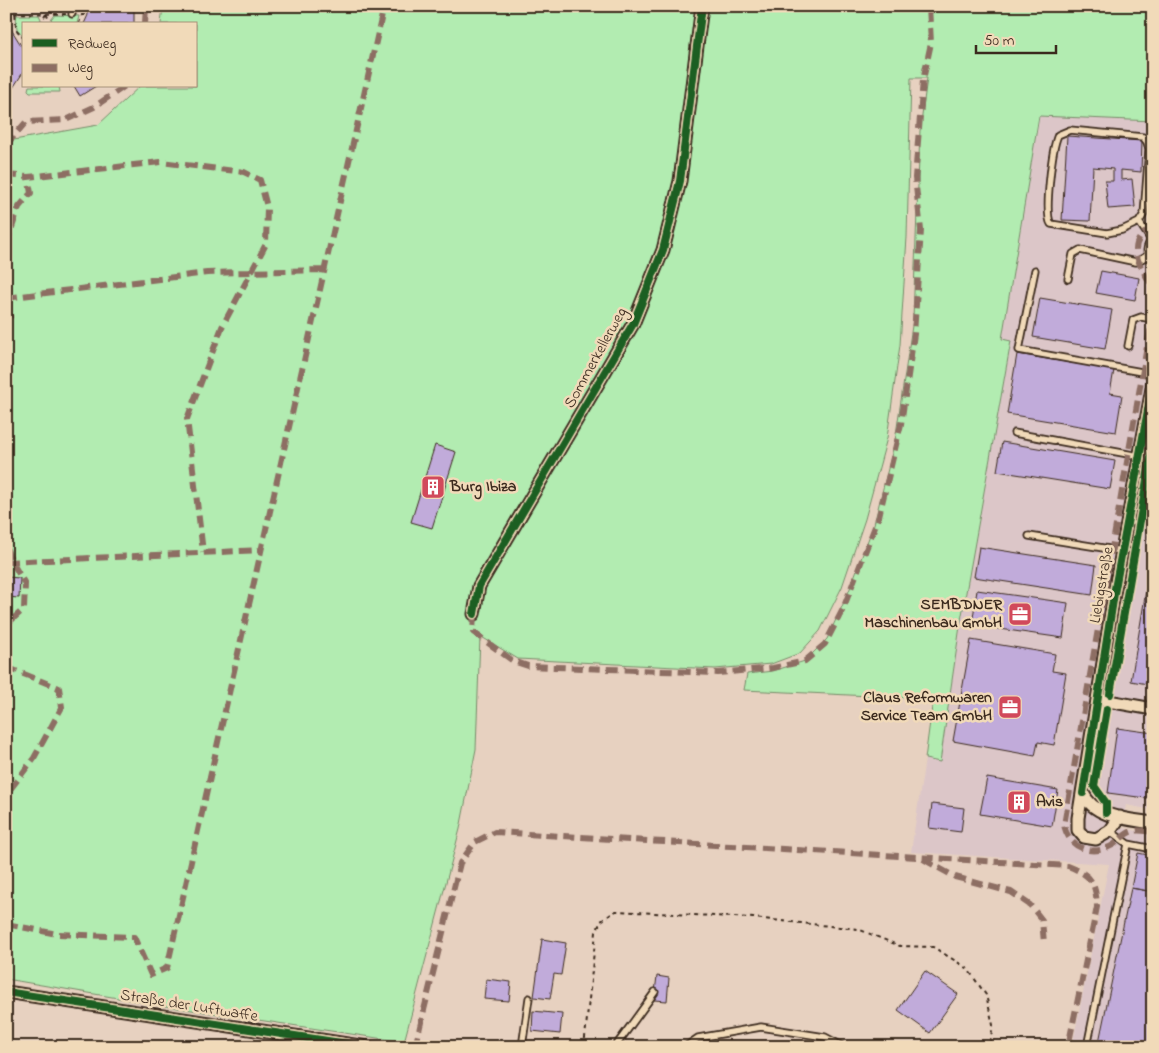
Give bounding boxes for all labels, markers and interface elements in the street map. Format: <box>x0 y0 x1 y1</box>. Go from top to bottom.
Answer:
legend <box>22 22 198 88</box>
scale bar <box>976 22 1056 54</box>
text: 50 m <box>984 30 1015 52</box>
text: Radweg <box>68 33 116 56</box>
text: Weg <box>68 57 93 80</box>
street label: Sommerkellerweg <box>558 303 634 413</box>
building icon: Burg Ibiza <box>420 474 446 500</box>
place label: Burg Ibiza <box>449 475 517 500</box>
street label: Liebigstraße <box>1083 544 1121 625</box>
place label: SEMBDNER Maschinenbau GmbH <box>865 593 1003 635</box>
office icon: SEMBDNER Maschinenbau GmbH <box>1007 601 1033 627</box>
place label: Claus Reformwaren Service Team GmbH <box>861 686 992 728</box>
office icon: Claus Reformwaren Service Team GmbH <box>997 694 1023 720</box>
building icon: Avis <box>1006 789 1032 815</box>
place label: Avis <box>1036 790 1063 814</box>
street label: Straße der Luftwaffe <box>119 983 260 1029</box>

